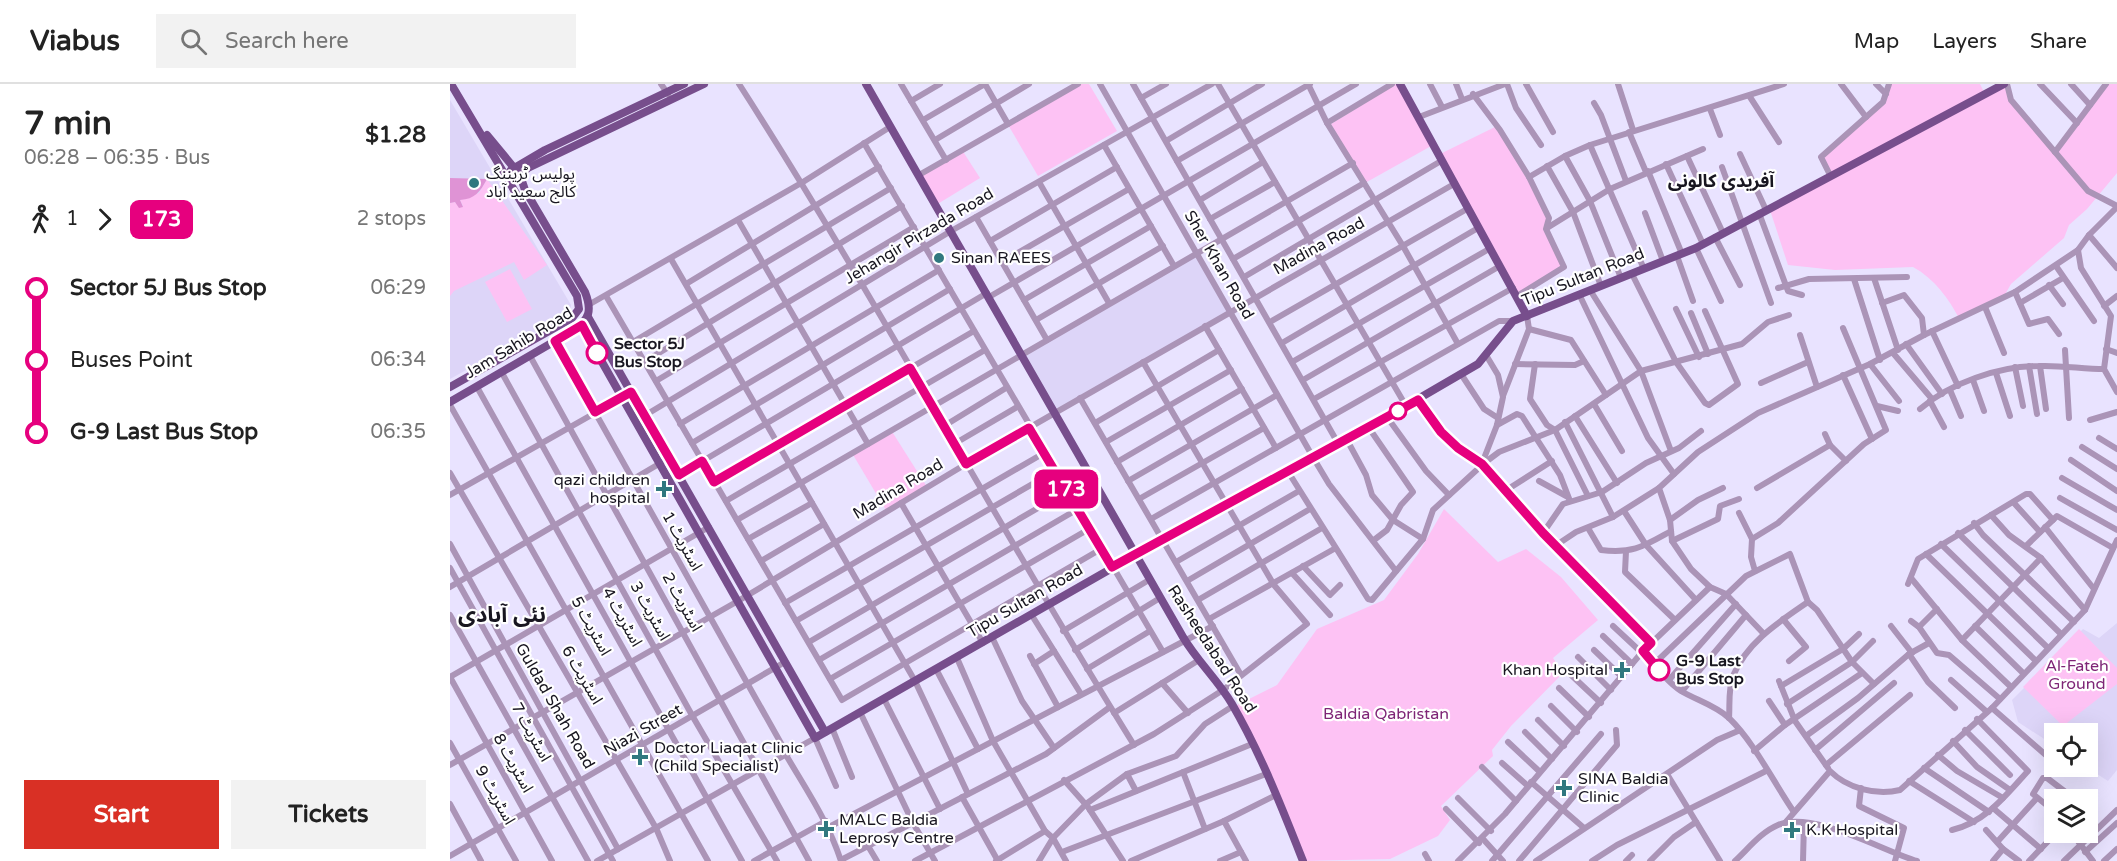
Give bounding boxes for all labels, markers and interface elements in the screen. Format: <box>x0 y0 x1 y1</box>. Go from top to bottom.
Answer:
search box <box>156 14 576 68</box>
text: Viabus <box>30 24 120 58</box>
icon: search <box>177 25 210 58</box>
text: Search here <box>225 28 349 54</box>
text: Map <box>1854 29 1899 54</box>
text: Layers <box>1932 29 1997 54</box>
text: Share <box>2030 29 2087 54</box>
text: 7 min <box>24 104 112 143</box>
text: $1.28 <box>365 122 426 148</box>
text: 06:28 – 06:35 · Bus <box>24 146 210 170</box>
place label: پولیس ٹریننگ کالج سعید آباد <box>486 164 576 204</box>
district label: آفریدی کالونی <box>1668 170 1775 192</box>
marker: پولیس ٹریننگ کالج سعید آباد <box>467 176 481 190</box>
street label: Jehangir Pirzada Road <box>841 184 997 288</box>
icon: walk <box>24 203 57 236</box>
icon: forward <box>88 203 121 236</box>
text: 1 <box>66 207 79 231</box>
text: 173 <box>142 207 181 232</box>
text: 2 stops <box>357 207 426 231</box>
street label: Sher Khan Road <box>1180 207 1258 323</box>
street label: Madina Road <box>1270 213 1368 279</box>
street label: Tipu Sultan Road <box>1519 243 1647 311</box>
place label: Sinan RAEES <box>951 248 1051 268</box>
marker: Sinan RAEES <box>932 251 946 265</box>
text: Sector 5J Bus Stop <box>70 275 267 301</box>
text: 06:29 <box>371 276 426 300</box>
street label: Jam Sahib Road <box>461 303 577 383</box>
place label: Sector 5J Bus Stop <box>614 334 685 372</box>
marker: Sector 5J Bus Stop <box>586 342 608 364</box>
text: Buses Point <box>70 347 193 373</box>
text: 06:34 <box>371 348 426 372</box>
unlabelled marker <box>1389 402 1407 420</box>
text: G-9 Last Bus Stop <box>70 419 258 445</box>
text: 06:35 <box>371 420 426 444</box>
street label: Madina Road <box>849 454 947 524</box>
place label: qazi children hospital <box>554 470 650 508</box>
line badge: 173 <box>1032 470 1100 508</box>
text: 173 <box>1046 477 1086 502</box>
marker: qazi children hospital <box>655 480 673 498</box>
street label: اسٹریٹ 1 <box>658 508 706 574</box>
street label: Tipu Sultan Road <box>964 560 1086 642</box>
street label: اسٹریٹ 2 <box>658 569 706 635</box>
street label: اسٹریٹ 3 <box>626 578 674 644</box>
street label: Rasheedabad Road <box>1163 581 1261 717</box>
street label: اسٹریٹ 4 <box>598 584 646 650</box>
street label: اسٹریٹ 5 <box>567 593 615 659</box>
district label: نئی آبادی <box>458 602 546 628</box>
street label: Guldad Shah Road <box>511 640 599 772</box>
street label: اسٹریٹ 6 <box>557 642 607 708</box>
place label: G-9 Last Bus Stop <box>1676 651 1744 689</box>
park label: Al-Fateh Ground <box>2045 656 2109 694</box>
marker: G-9 Last Bus Stop <box>1648 659 1670 681</box>
place label: Khan Hospital <box>1502 660 1608 680</box>
marker: Khan Hospital <box>1613 661 1631 679</box>
street label: اسٹریٹ 7 <box>507 699 555 765</box>
street label: Niazi Street <box>600 699 686 761</box>
park label: Baldia Qabristan <box>1323 704 1449 724</box>
map controls <box>2044 723 2098 843</box>
button: locate <box>2044 723 2098 777</box>
street label: اسٹریٹ 8 <box>489 730 537 796</box>
place label: Doctor Liaqat Clinic (Child Specialist) <box>654 738 803 776</box>
marker: Doctor Liaqat Clinic (Child Specialist) <box>631 748 649 766</box>
street label: اسٹریٹ 9 <box>471 762 519 828</box>
place label: SINA Baldia Clinic <box>1578 769 1669 807</box>
marker: SINA Baldia Clinic <box>1555 779 1573 797</box>
button: Start <box>24 780 219 849</box>
button: Tickets <box>231 780 426 849</box>
button: layers <box>2044 789 2098 843</box>
place label: MALC Baldia Leprosy Centre <box>839 810 954 848</box>
marker: MALC Baldia Leprosy Centre <box>817 820 835 838</box>
place label: K.K Hospital <box>1806 820 1898 840</box>
marker: K.K Hospital <box>1783 821 1801 839</box>

